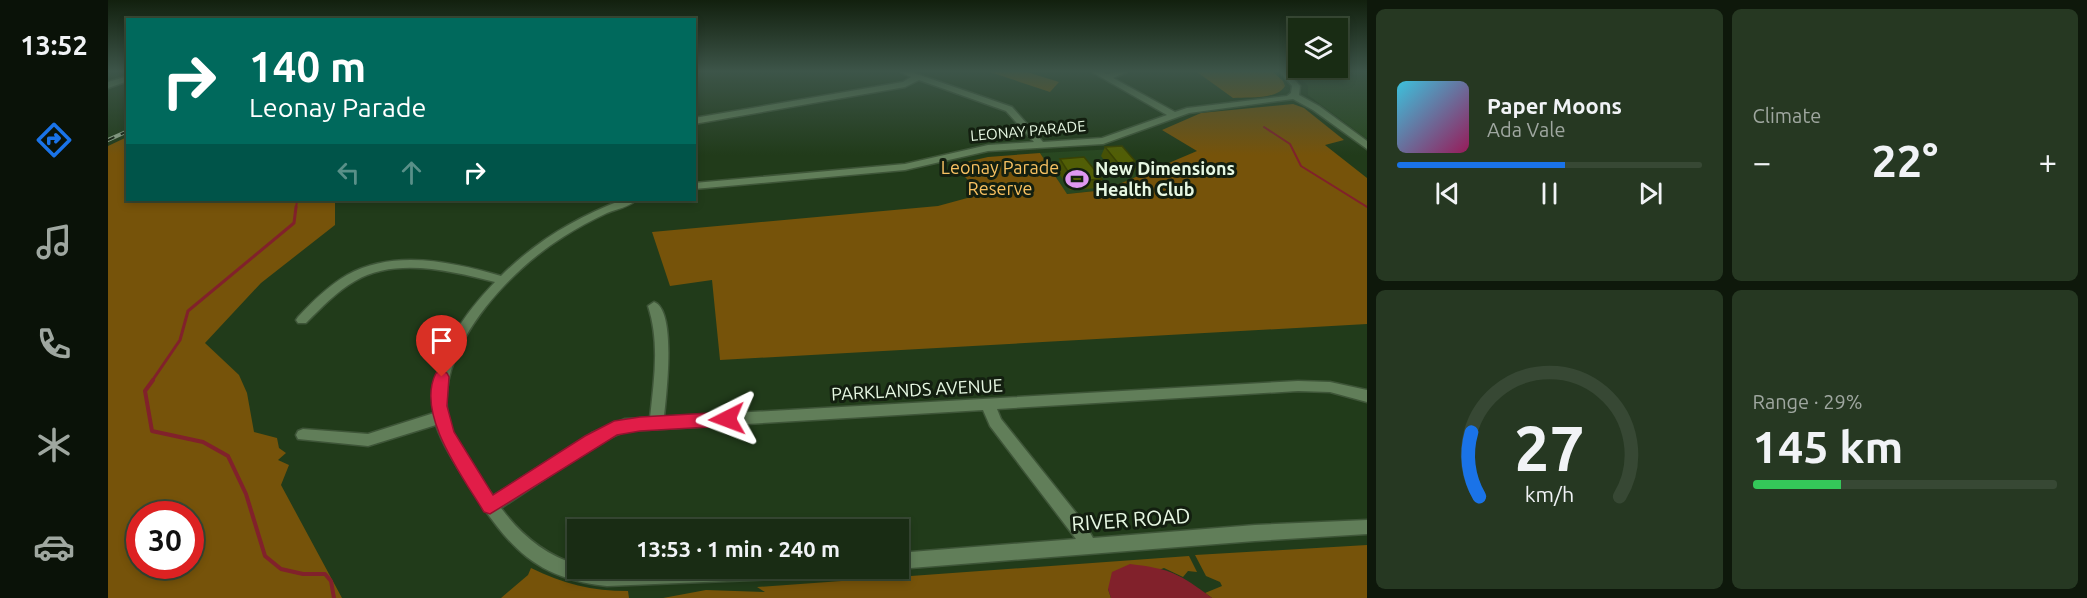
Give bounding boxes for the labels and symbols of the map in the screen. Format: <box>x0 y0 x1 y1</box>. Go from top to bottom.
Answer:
street label: LEONAY PARADE <box>970 117 1086 144</box>
park label: Leonay Parade Reserve <box>941 157 1059 198</box>
place label: New Dimensions Health Club <box>1095 158 1235 199</box>
sports icon: New Dimensions Health Club <box>1064 166 1090 192</box>
pin <box>416 315 467 377</box>
street label: PARKLANDS AVENUE <box>831 375 1003 403</box>
position arrow <box>695 387 759 451</box>
speed limit sign: 30 <box>126 501 204 579</box>
street label: RIVER ROAD <box>1071 503 1191 535</box>

